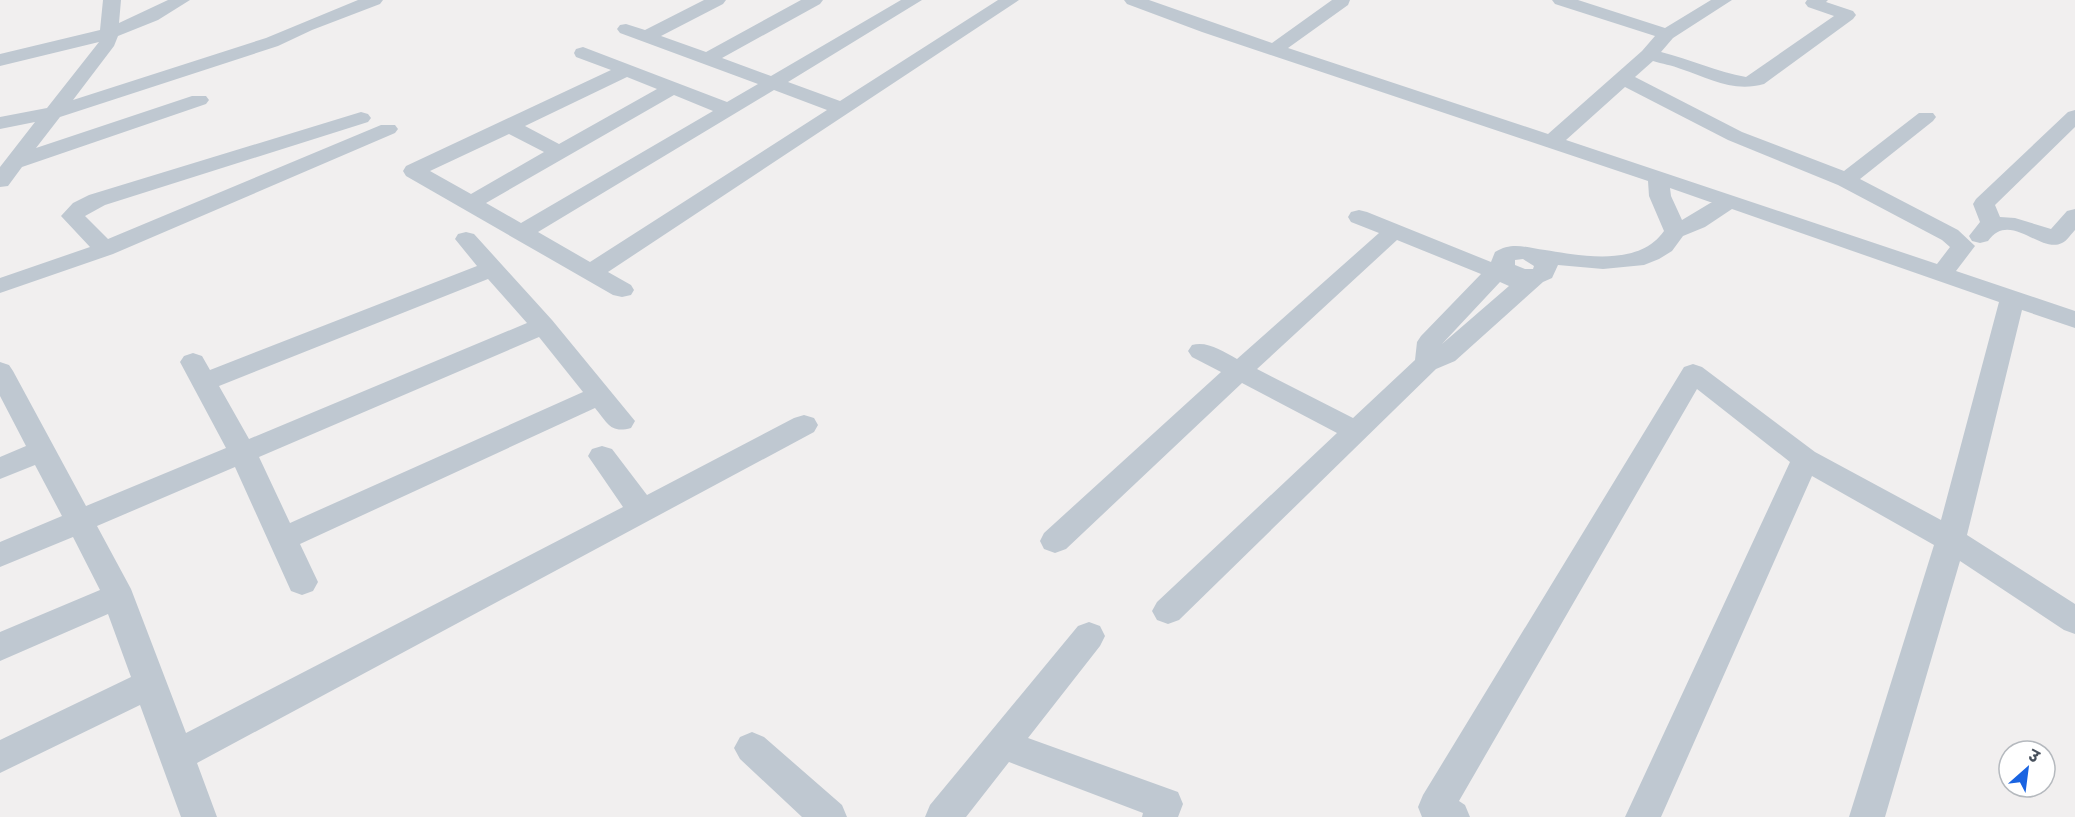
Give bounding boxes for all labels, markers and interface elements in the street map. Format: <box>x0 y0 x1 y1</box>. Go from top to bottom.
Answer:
north arrow <box>1997 739 2057 799</box>
text: उ <box>2024 743 2044 769</box>

